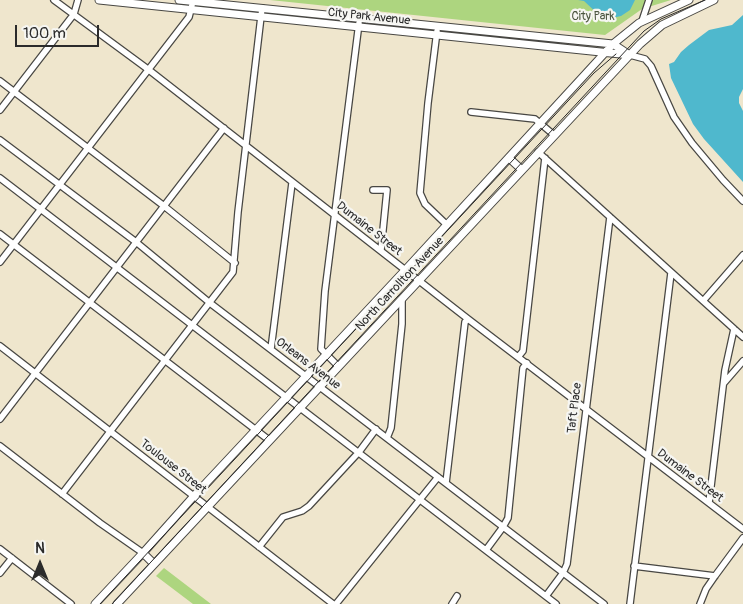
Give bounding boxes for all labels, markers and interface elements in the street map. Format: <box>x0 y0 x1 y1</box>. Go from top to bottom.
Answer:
street label: City Park Avenue <box>327 6 411 28</box>
park label: City Park <box>571 10 615 24</box>
scale bar <box>18 15 101 47</box>
text: 100 m <box>23 24 66 43</box>
street label: Dumaine Street <box>333 199 405 259</box>
street label: North Carrollton Avenue <box>353 234 447 334</box>
street label: Orleans Avenue <box>273 335 343 393</box>
street label: Taft Place <box>565 382 585 434</box>
street label: Toulouse Street <box>137 437 209 497</box>
street label: Dumaine Street <box>654 446 726 506</box>
north arrow <box>15 539 65 589</box>
text: N <box>35 540 45 557</box>

